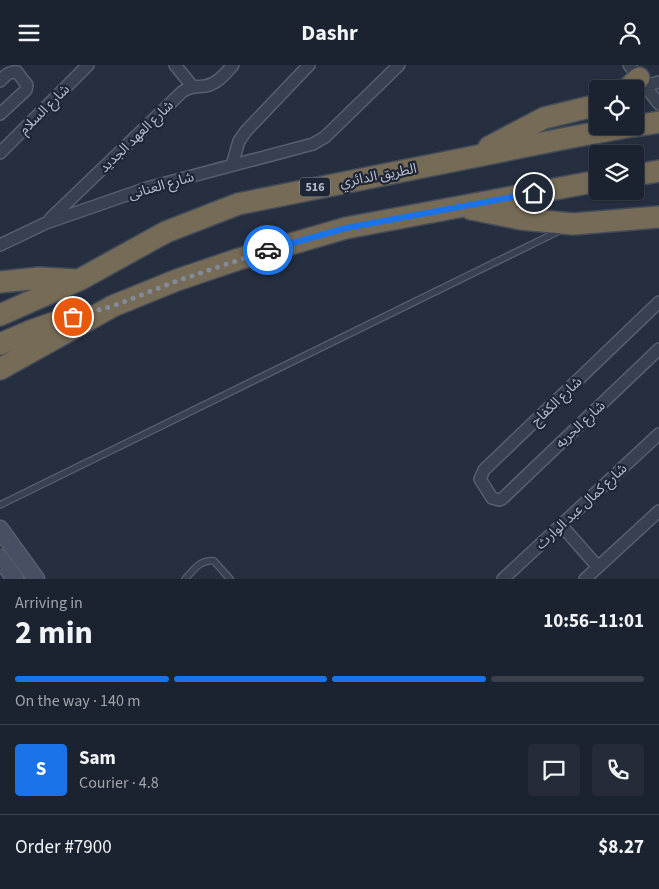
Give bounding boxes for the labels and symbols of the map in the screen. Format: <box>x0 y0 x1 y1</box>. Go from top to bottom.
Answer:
street label: شارع السلام <box>15 80 74 139</box>
street label: شارع العهد الجديد <box>95 96 178 177</box>
street label: الطريق الدائري <box>338 159 418 193</box>
street label: شارع العنانى <box>126 167 196 205</box>
pin <box>513 172 555 214</box>
road number: 516 <box>300 177 330 197</box>
courier <box>243 225 293 275</box>
pin <box>52 296 94 338</box>
street label: شارع الكفاح <box>527 372 587 431</box>
street label: شارع الحريه <box>551 396 610 453</box>
street label: شارع كمال عبد الوارث <box>531 459 632 554</box>

